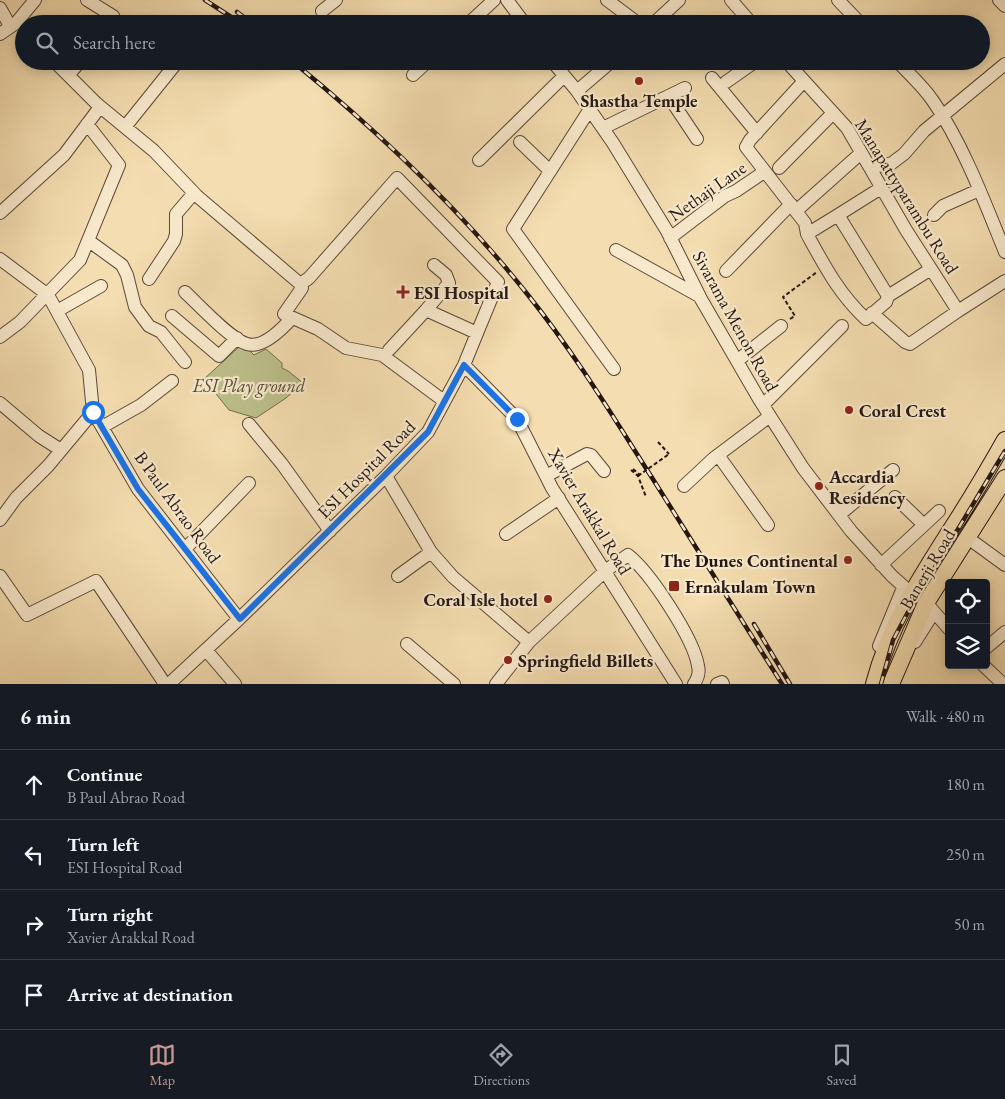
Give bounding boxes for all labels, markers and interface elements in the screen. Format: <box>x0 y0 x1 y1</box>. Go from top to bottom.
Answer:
search box <box>15 15 990 70</box>
icon: search <box>33 29 61 57</box>
text: Search here <box>73 30 155 55</box>
marker: Shastha Temple <box>633 75 645 87</box>
place label: Shastha Temple <box>580 89 698 112</box>
street label: Manapattyparambu Road <box>850 114 965 279</box>
street label: Nethaji Lane <box>664 156 750 226</box>
street label: Sivarama Menon Road <box>688 246 785 396</box>
place label: ESI Hospital <box>414 281 509 304</box>
marker: ESI Hospital <box>396 285 410 299</box>
park label: ESI Play ground <box>192 374 306 398</box>
place label: Coral Crest <box>859 399 947 422</box>
route start <box>82 401 105 424</box>
marker: Coral Crest <box>843 404 855 416</box>
route end <box>506 408 529 431</box>
street label: ESI Hospital Road <box>312 414 421 523</box>
street label: Xavier Arakkal Road <box>543 443 637 579</box>
street label: B Paul Abrao Road <box>130 446 227 568</box>
place label: Accardia Residency <box>828 465 906 509</box>
marker: Accardia Residency <box>813 480 825 492</box>
street label: Banerji Road <box>894 524 960 614</box>
place label: The Dunes Continental <box>660 549 838 572</box>
marker: The Dunes Continental <box>842 554 854 566</box>
place label: Ernakulam Town <box>685 575 816 598</box>
marker: Ernakulam Town <box>667 579 681 593</box>
map controls <box>945 579 990 669</box>
button: locate <box>945 579 990 624</box>
place label: Coral Isle hotel <box>423 588 538 611</box>
marker: Coral Isle hotel <box>542 593 554 605</box>
button: layers <box>945 624 990 669</box>
place label: Springfield Billets <box>518 649 653 672</box>
marker: Springfield Billets <box>502 654 514 666</box>
text: 6 min <box>20 703 71 730</box>
text: Walk · 480 m <box>906 706 985 727</box>
text: Continue <box>67 762 142 787</box>
icon: ahead <box>20 771 48 799</box>
text: 180 m <box>946 774 985 795</box>
text: B Paul Abrao Road <box>67 787 185 808</box>
text: Turn left <box>67 832 139 857</box>
icon: left <box>20 841 48 869</box>
text: 250 m <box>946 844 985 865</box>
text: ESI Hospital Road <box>67 857 182 878</box>
text: Turn right <box>67 902 153 927</box>
icon: right <box>20 911 48 939</box>
text: 50 m <box>954 914 985 935</box>
text: Xavier Arakkal Road <box>67 927 195 948</box>
icon: arrive <box>20 981 48 1009</box>
text: Arrive at destination <box>67 982 233 1007</box>
tab: Map <box>148 1041 176 1089</box>
tab: Directions <box>473 1041 530 1089</box>
tab: Saved <box>827 1041 857 1089</box>

